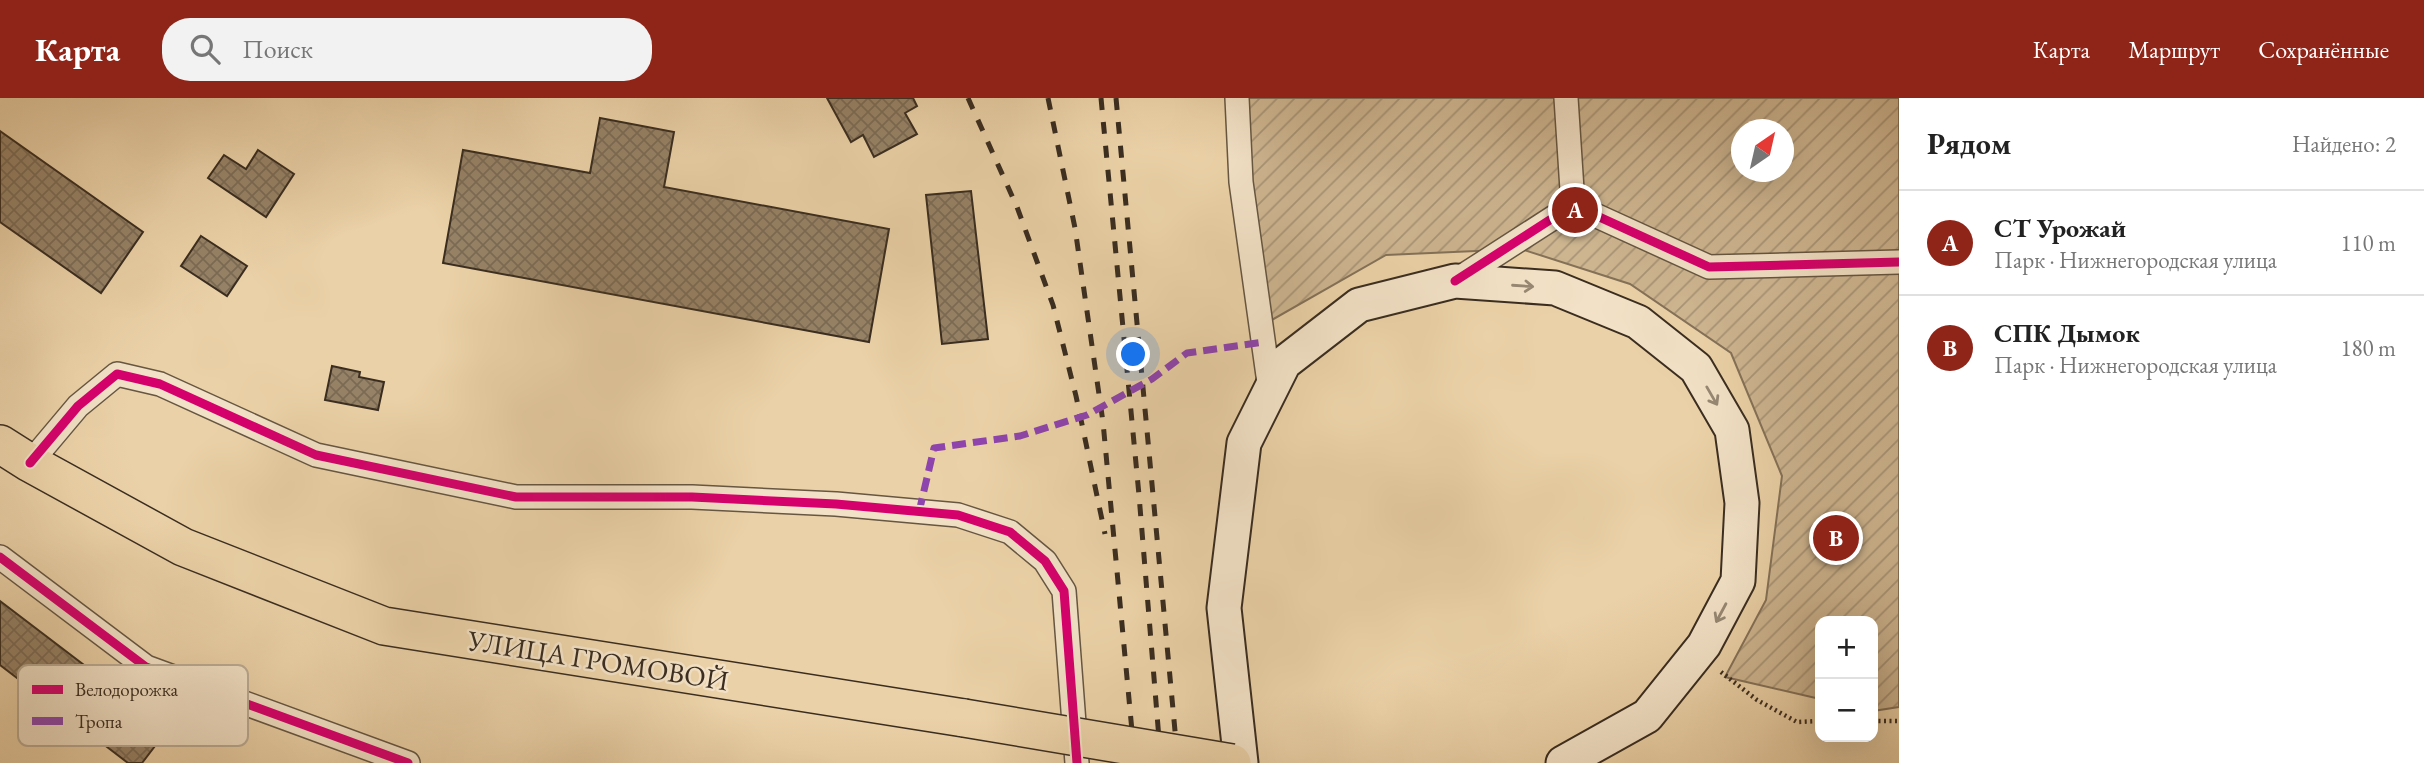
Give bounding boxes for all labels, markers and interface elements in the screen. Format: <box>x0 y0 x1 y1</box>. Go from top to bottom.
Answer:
search box <box>162 18 652 81</box>
text: Карта <box>35 28 120 71</box>
icon: search <box>186 30 224 68</box>
text: Поиск <box>242 32 313 66</box>
text: Карта <box>2033 34 2090 65</box>
text: Маршрут <box>2128 34 2220 65</box>
text: Сохранённые <box>2258 34 2389 65</box>
north arrow <box>1731 119 1794 182</box>
text: Рядом <box>1927 124 2011 163</box>
text: Найдено: 2 <box>2292 129 2396 159</box>
pin: A <box>1552 184 1598 236</box>
text: СТ Урожай <box>1994 211 2126 245</box>
text: A <box>1942 228 1958 258</box>
text: 110 m <box>2340 228 2396 258</box>
text: Парк · Нижнегородская улица <box>1994 245 2277 275</box>
one-way arrow <box>1511 280 1534 293</box>
text: СПК Дымок <box>1994 316 2140 350</box>
text: B <box>1943 333 1957 363</box>
text: 180 m <box>2340 333 2396 363</box>
your location <box>1116 337 1150 371</box>
text: Парк · Нижнегородская улица <box>1994 350 2277 380</box>
one-way arrow <box>1705 385 1719 405</box>
pin: B <box>1813 512 1859 564</box>
one-way arrow <box>1713 602 1727 622</box>
map controls <box>1815 616 1878 742</box>
button: + <box>1815 616 1878 679</box>
street label: УЛИЦА ГРОМОВОЙ <box>464 621 731 698</box>
legend <box>18 665 248 746</box>
text: Велодорожка <box>75 677 179 702</box>
button: − <box>1815 679 1878 742</box>
text: Тропа <box>75 709 123 734</box>

